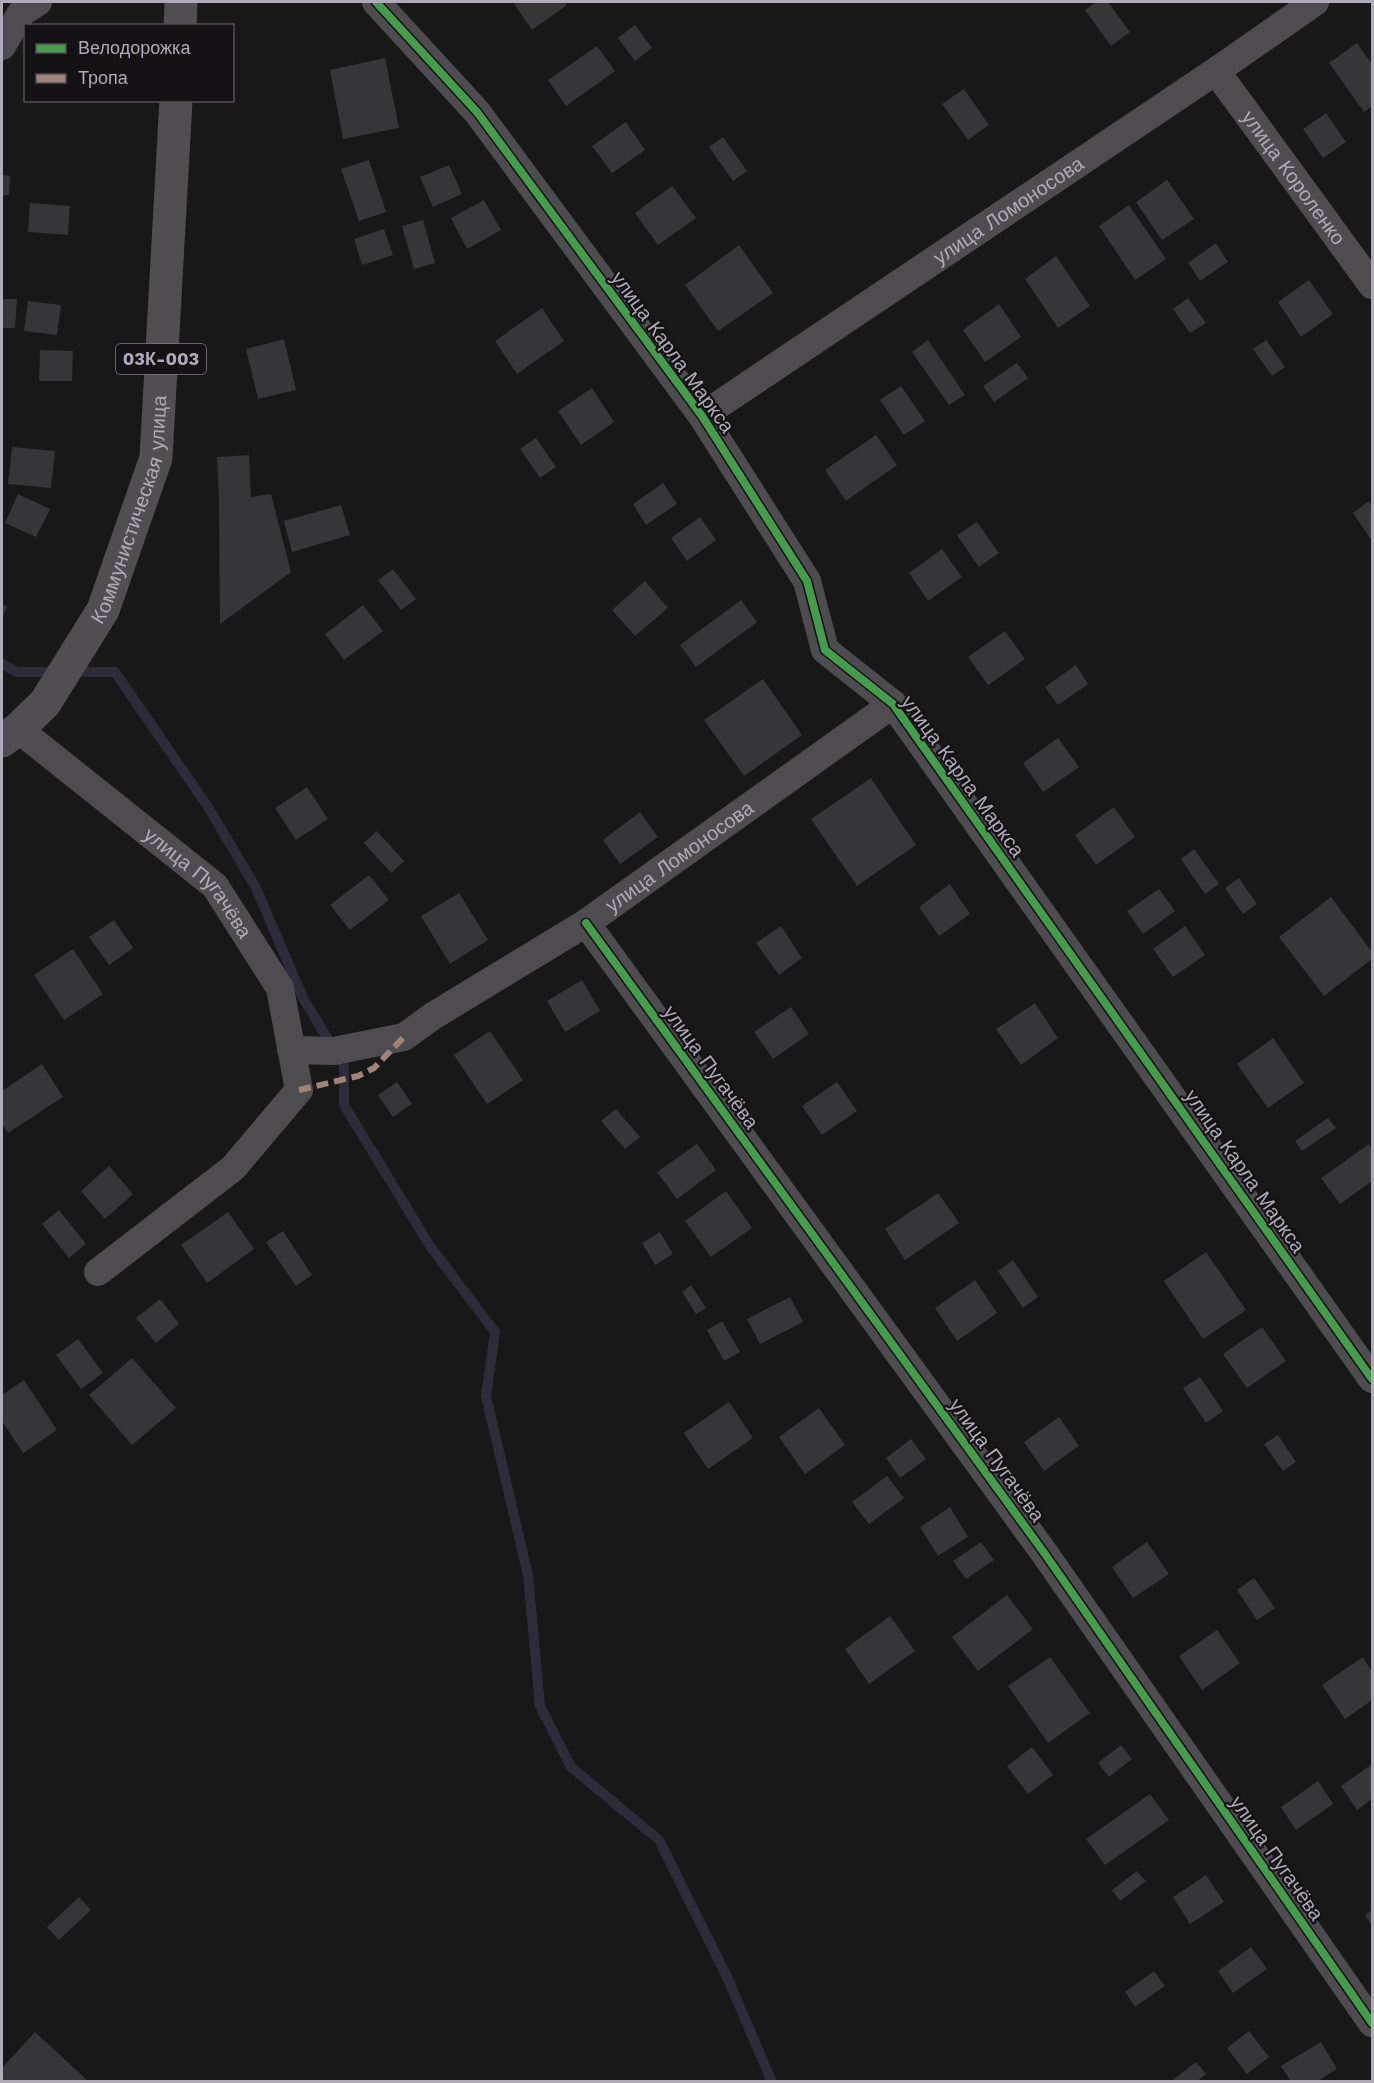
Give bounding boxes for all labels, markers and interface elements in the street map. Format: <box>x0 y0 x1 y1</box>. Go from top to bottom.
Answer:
legend <box>24 24 234 102</box>
text: Велодорожка <box>78 37 191 58</box>
text: Тропа <box>78 67 129 88</box>
street label: улица Короленко <box>1237 106 1351 250</box>
street label: улица Ломоносова <box>929 151 1089 269</box>
street label: улица Карла Маркса <box>606 267 740 438</box>
road number: 03К-003 <box>116 344 206 374</box>
street label: Коммунистическая улица <box>85 394 172 628</box>
street label: улица Карла Маркса <box>896 691 1030 862</box>
street label: улица Ломоносова <box>601 795 759 917</box>
street label: улица Пугачёва <box>139 822 258 943</box>
street label: улица Пугачёва <box>658 1001 764 1134</box>
street label: улица Карла Маркса <box>1180 1085 1311 1258</box>
street label: улица Пугачёва <box>944 1394 1050 1527</box>
street label: улица Пугачёва <box>1225 1791 1329 1926</box>

